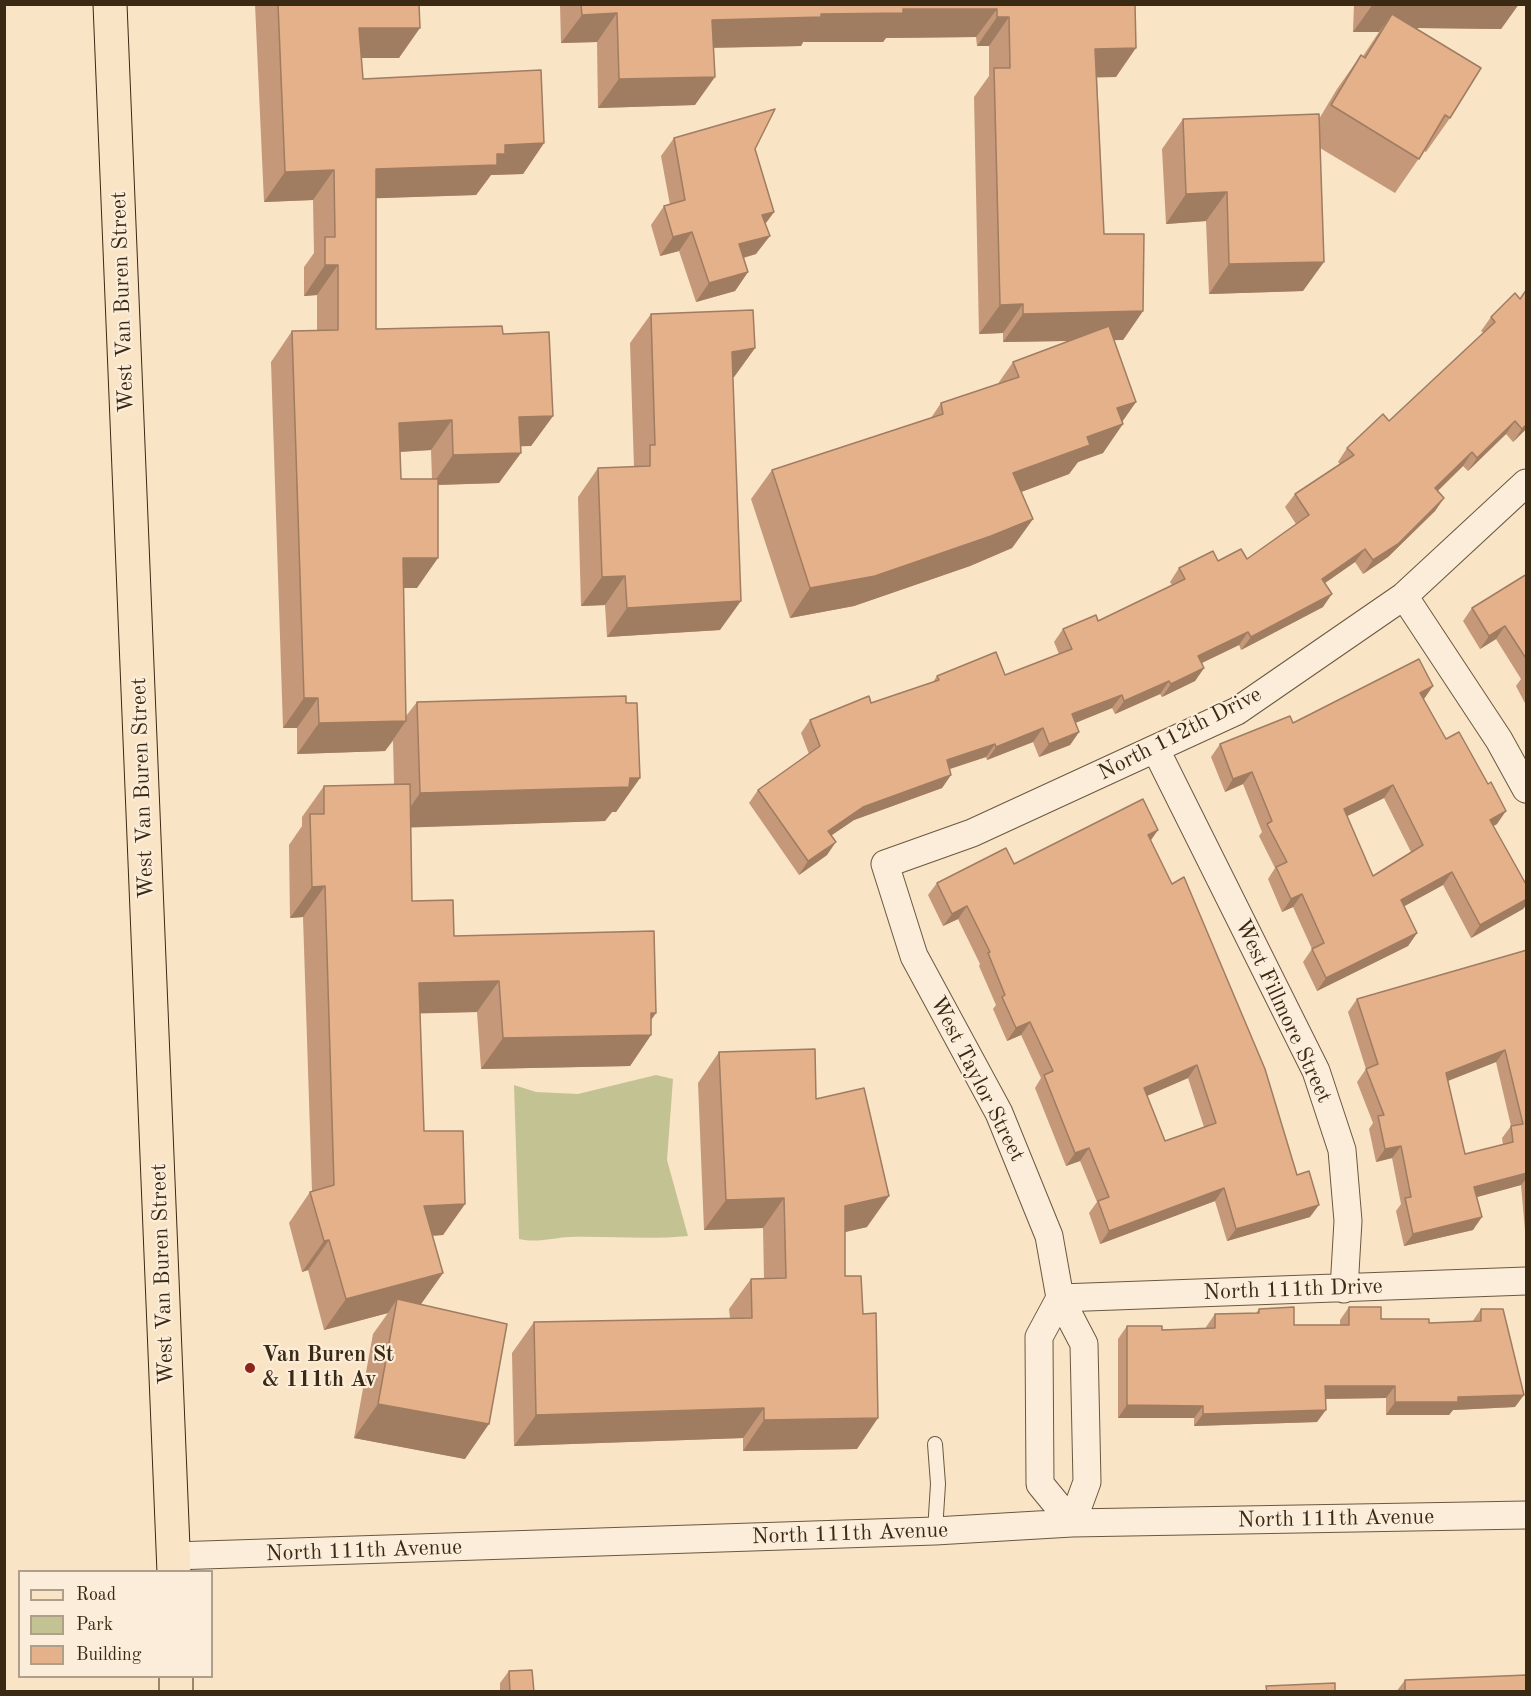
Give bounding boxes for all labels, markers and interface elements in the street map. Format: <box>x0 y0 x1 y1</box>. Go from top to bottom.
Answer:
street label: West Van Buren Street <box>106 191 140 413</box>
street label: West Van Buren Street <box>126 677 160 899</box>
street label: North 112th Drive <box>1094 681 1266 787</box>
street label: West Fillmore Street <box>1229 915 1337 1107</box>
street label: West Taylor Street <box>924 992 1030 1166</box>
street label: West Van Buren Street <box>146 1163 180 1385</box>
street label: North 111th Drive <box>1203 1274 1383 1306</box>
place label: Van Buren St & 111th Av <box>262 1342 394 1394</box>
marker: Van Buren St & 111th Av <box>243 1361 257 1375</box>
street label: North 111th Avenue <box>1237 1504 1435 1534</box>
street label: North 111th Avenue <box>751 1517 949 1551</box>
street label: North 111th Avenue <box>265 1534 463 1568</box>
legend <box>18 1570 213 1678</box>
text: Road <box>76 1586 116 1604</box>
text: Park <box>76 1616 113 1634</box>
text: Building <box>76 1646 141 1664</box>

